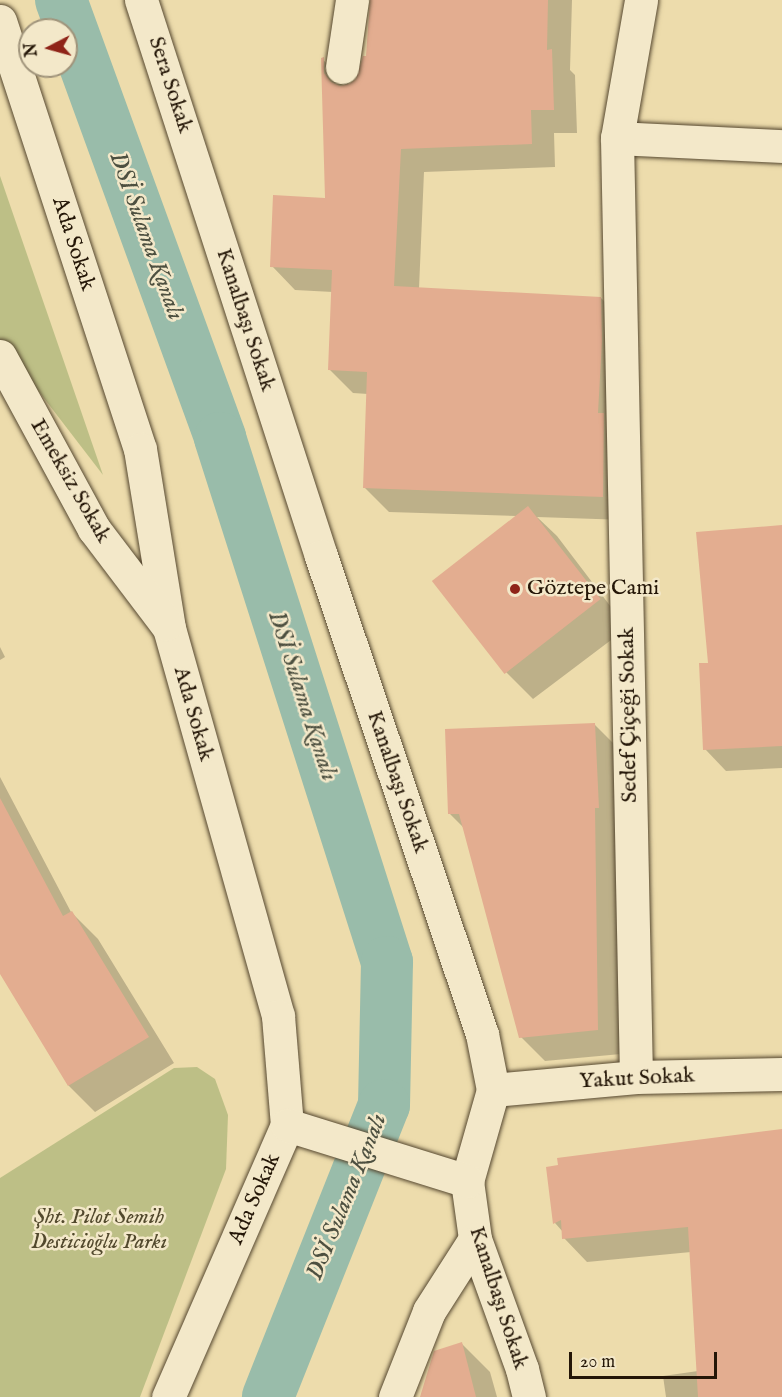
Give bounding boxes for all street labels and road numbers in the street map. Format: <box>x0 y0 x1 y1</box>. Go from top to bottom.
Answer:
street label: Sera Sokak <box>142 33 198 137</box>
street label: Ada Sokak <box>45 194 101 294</box>
street label: Kanalbaşı Sokak <box>210 245 280 395</box>
street label: Emeksiz Sokak <box>24 414 116 548</box>
street label: Sedef Çiçeği Sokak <box>614 627 644 803</box>
street label: Ada Sokak <box>167 664 219 764</box>
street label: Kanalbaşı Sokak <box>360 708 434 856</box>
street label: Yakut Sokak <box>579 1063 695 1095</box>
street label: Ada Sokak <box>223 1149 287 1249</box>
street label: Kanalbaşı Sokak <box>463 1223 533 1373</box>

